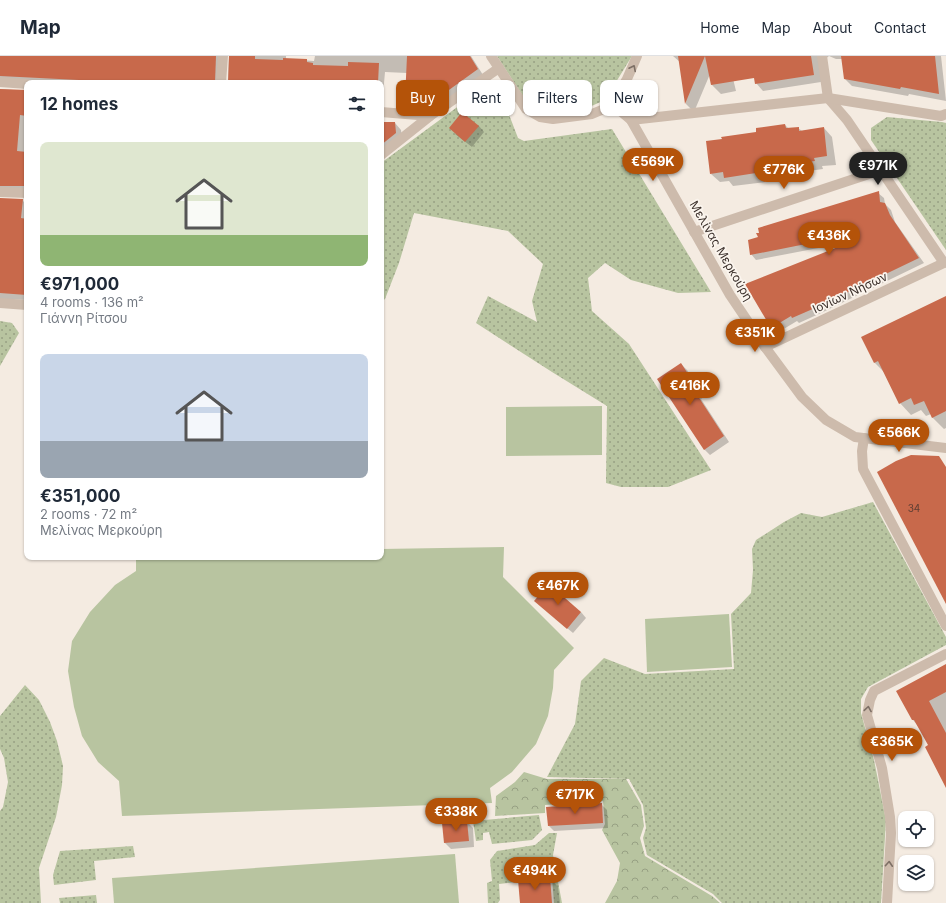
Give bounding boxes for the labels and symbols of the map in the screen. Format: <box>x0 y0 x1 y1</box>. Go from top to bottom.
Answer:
one-way arrow <box>628 65 635 73</box>
pin: €569K <box>625 148 681 182</box>
pin: €971K <box>850 152 906 186</box>
pin: €776K <box>756 156 812 190</box>
street label: Μελίνας Μερκούρη <box>687 198 756 303</box>
pin: €436K <box>801 222 857 256</box>
street label: Ιονίων Νήσων <box>810 269 890 316</box>
pin: €351K <box>727 319 783 353</box>
pin: €416K <box>662 372 718 406</box>
pin: €566K <box>871 419 927 453</box>
house number: 34 <box>908 502 920 514</box>
pin: €467K <box>530 572 586 606</box>
one-way arrow <box>863 706 872 712</box>
pin: €365K <box>864 728 920 762</box>
pin: €717K <box>547 781 603 815</box>
pin: €338K <box>428 798 484 832</box>
pin: €494K <box>507 857 563 891</box>
one-way arrow <box>885 861 894 867</box>

